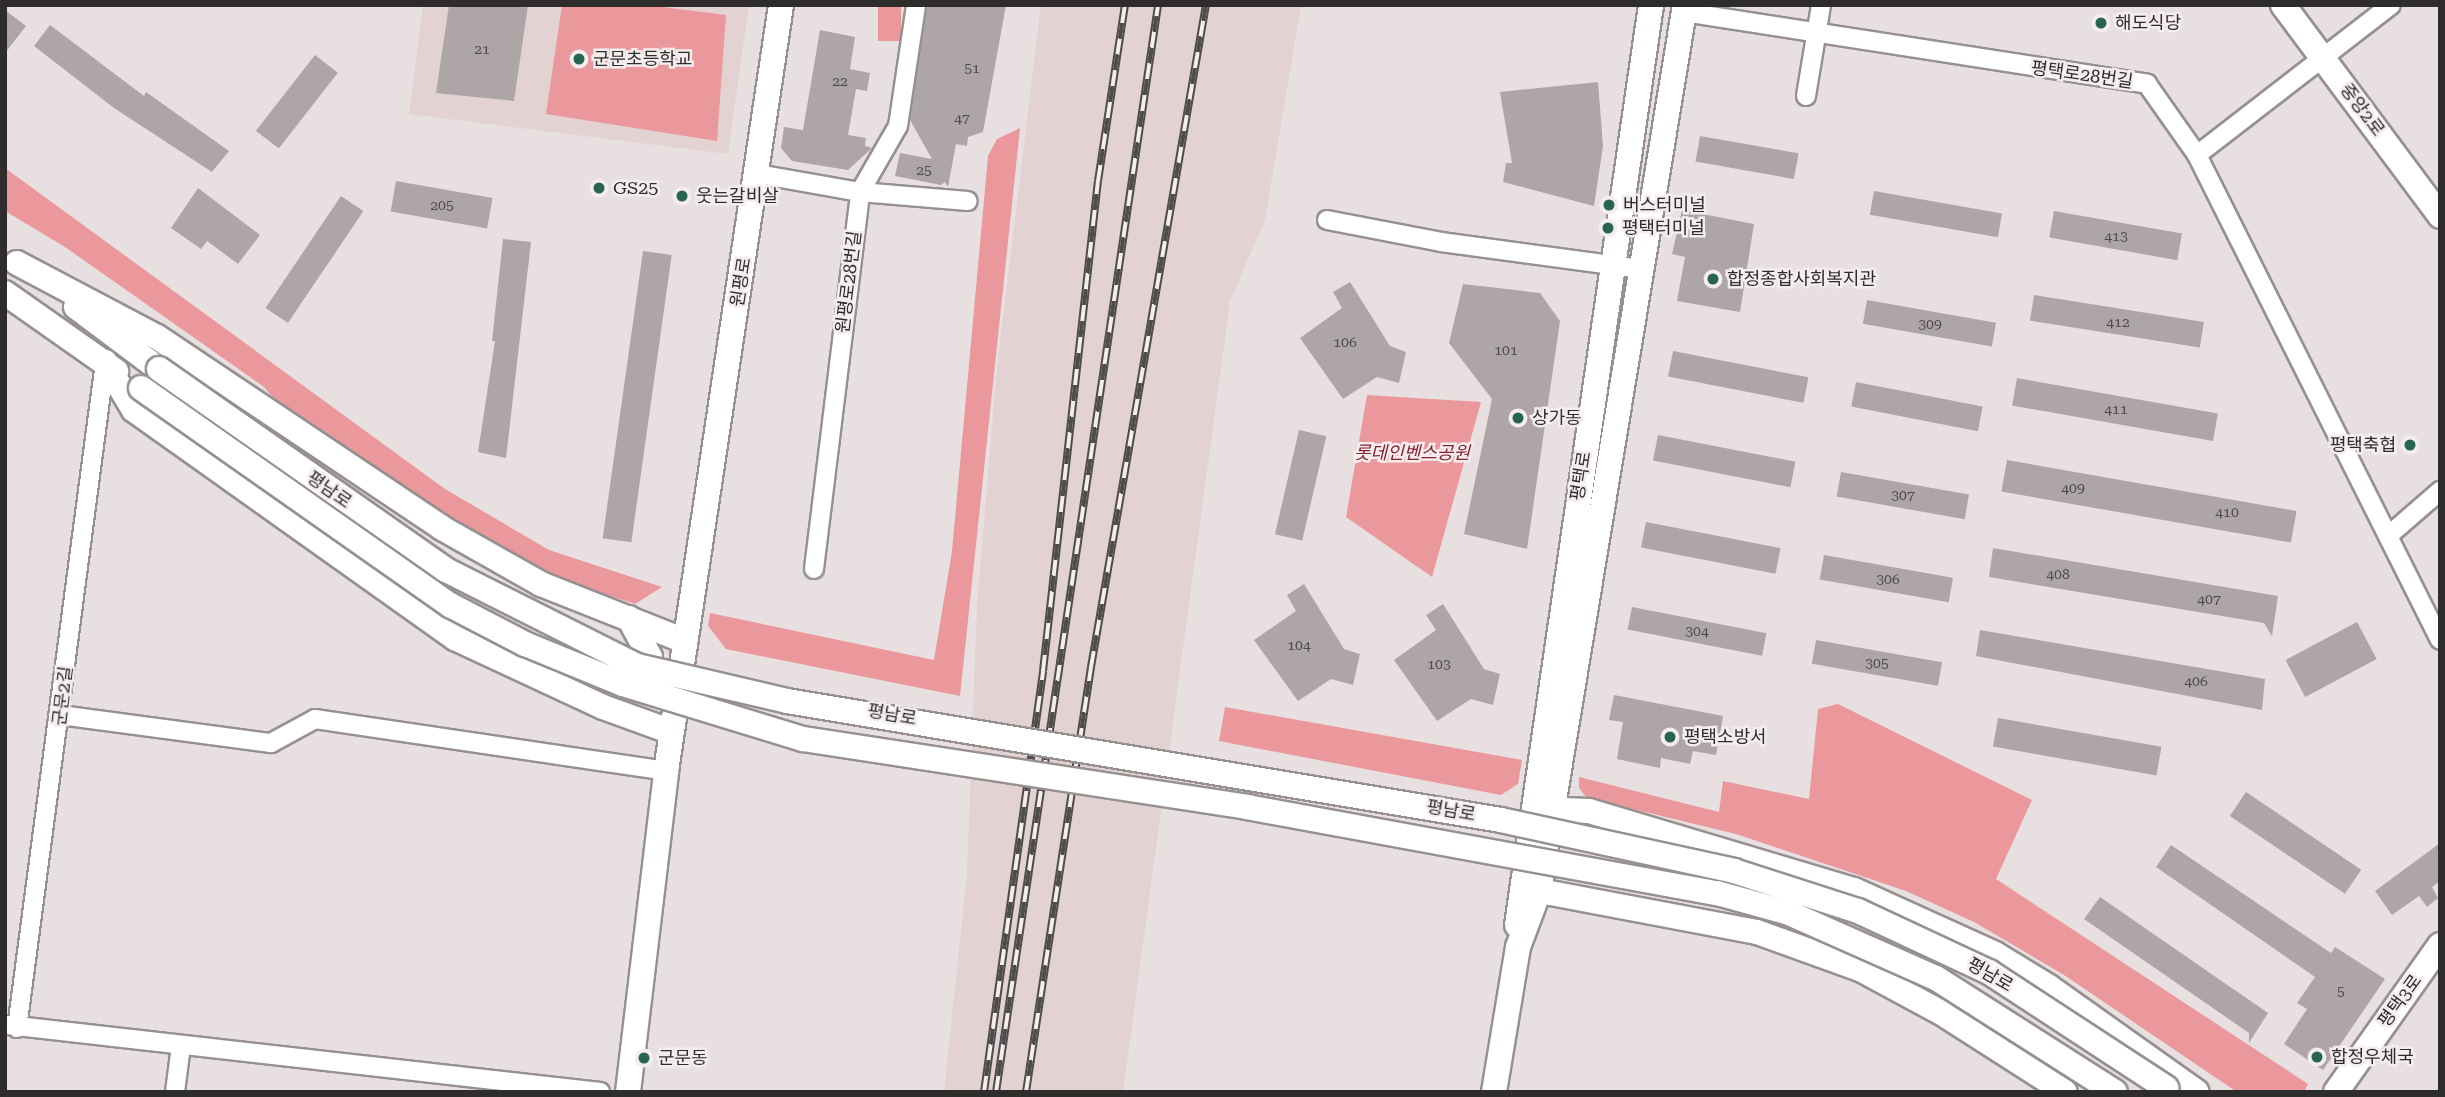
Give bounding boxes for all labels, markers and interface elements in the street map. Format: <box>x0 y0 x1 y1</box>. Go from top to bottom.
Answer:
place label: 해도식당 <box>2115 12 2181 34</box>
marker: 해도식당 <box>2093 15 2109 31</box>
house number: 21 <box>474 41 490 57</box>
place label: 군문초등학교 <box>593 48 692 70</box>
marker: 군문초등학교 <box>571 51 587 67</box>
street label: 평택로28번길 <box>2030 57 2134 93</box>
house number: 51 <box>964 60 980 76</box>
house number: 22 <box>832 73 848 89</box>
street label: 중앙2로 <box>2335 80 2389 140</box>
house number: 47 <box>954 110 970 126</box>
house number: 25 <box>916 162 932 178</box>
place label: GS25 <box>613 177 658 199</box>
marker: GS25 <box>591 180 607 196</box>
place label: 웃는갈비살 <box>696 185 779 207</box>
marker: 웃는갈비살 <box>674 188 690 204</box>
place label: 버스터미널 <box>1623 194 1706 216</box>
house number: 205 <box>430 197 454 213</box>
marker: 버스터미널 <box>1601 197 1617 213</box>
place label: 평택터미널 <box>1622 217 1705 239</box>
marker: 평택터미널 <box>1600 220 1616 236</box>
house number: 413 <box>2104 228 2128 244</box>
street label: 원평로28번길 <box>832 230 866 334</box>
street label: 원평로 <box>726 256 756 308</box>
place label: 합정종합사회복지관 <box>1727 268 1876 290</box>
marker: 합정종합사회복지관 <box>1705 271 1721 287</box>
house number: 412 <box>2106 314 2130 330</box>
house number: 309 <box>1918 316 1942 332</box>
house number: 106 <box>1333 334 1357 350</box>
house number: 101 <box>1494 342 1518 358</box>
house number: 411 <box>2104 401 2128 417</box>
place label: 상가동 <box>1532 407 1582 429</box>
marker: 상가동 <box>1510 410 1526 426</box>
place label: 평택축협 <box>2330 434 2396 456</box>
marker: 평택축협 <box>2402 437 2418 453</box>
park label: 롯데인벤스공원 <box>1354 442 1470 464</box>
street label: 평택로 <box>1566 450 1596 502</box>
street label: 평남로 <box>302 467 356 513</box>
house number: 409 <box>2061 480 2085 496</box>
house number: 307 <box>1891 487 1915 503</box>
house number: 410 <box>2215 504 2239 520</box>
house number: 408 <box>2046 566 2070 582</box>
house number: 306 <box>1876 571 1900 587</box>
house number: 407 <box>2197 591 2221 607</box>
house number: 304 <box>1685 623 1709 639</box>
house number: 104 <box>1287 637 1311 653</box>
house number: 305 <box>1865 655 1889 671</box>
house number: 103 <box>1427 656 1451 672</box>
street label: 군문2길 <box>49 665 77 727</box>
house number: 406 <box>2184 673 2208 689</box>
street label: 평남로 <box>866 700 918 730</box>
place label: 평택소방서 <box>1684 726 1767 748</box>
marker: 평택소방서 <box>1662 729 1678 745</box>
street label: 평남로 <box>1425 796 1477 826</box>
street label: 평남로 <box>1963 953 2017 997</box>
street label: 평택3로 <box>2374 970 2426 1032</box>
house number: 5 <box>2337 983 2345 999</box>
place label: 합정우체국 <box>2331 1046 2414 1068</box>
place label: 군문동 <box>658 1047 708 1069</box>
marker: 합정우체국 <box>2309 1049 2325 1065</box>
marker: 군문동 <box>636 1050 652 1066</box>

